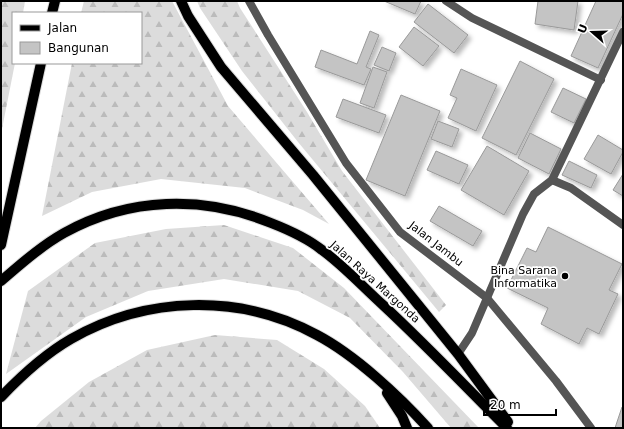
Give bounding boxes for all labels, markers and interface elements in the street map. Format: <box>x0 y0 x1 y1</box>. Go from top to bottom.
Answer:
legend <box>12 12 142 64</box>
north arrow <box>572 12 612 52</box>
text: Jalan <box>47 21 77 35</box>
text: U <box>575 22 591 35</box>
text: Bangunan <box>48 41 109 55</box>
street label: Jalan Jambu <box>406 218 466 269</box>
street label: Jalan Raya Margonda <box>327 238 422 326</box>
place label: Bina Sarana Informatika <box>490 264 557 290</box>
marker: Bina Sarana Informatika <box>560 271 570 281</box>
scale bar <box>484 391 556 417</box>
text: 20 m <box>490 398 521 412</box>

